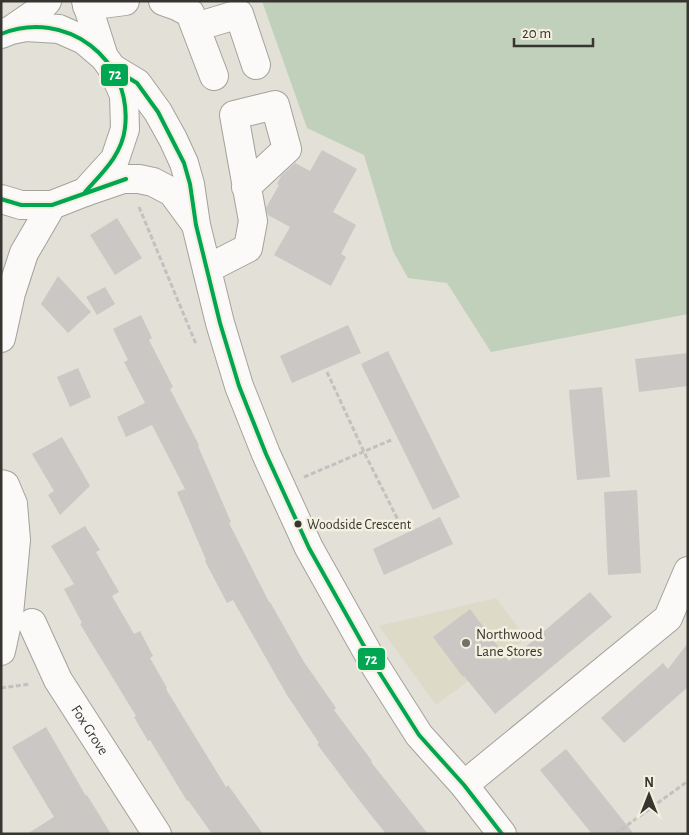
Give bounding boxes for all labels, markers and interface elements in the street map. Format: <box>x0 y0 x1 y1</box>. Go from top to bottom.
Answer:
scale bar <box>514 15 593 47</box>
text: 20 m <box>522 26 551 41</box>
line badge: 72 <box>100 63 129 87</box>
text: 72 <box>109 68 122 82</box>
place label: Woodside Crescent <box>307 518 412 532</box>
marker: Woodside Crescent <box>293 519 303 529</box>
place label: Northwood Lane Stores <box>476 627 543 659</box>
marker: Northwood Lane Stores <box>460 637 472 649</box>
line badge: 72 <box>357 647 386 671</box>
text: 72 <box>365 653 378 667</box>
street label: Fox Grove <box>68 703 111 758</box>
north arrow <box>624 770 674 820</box>
text: N <box>644 776 654 790</box>

